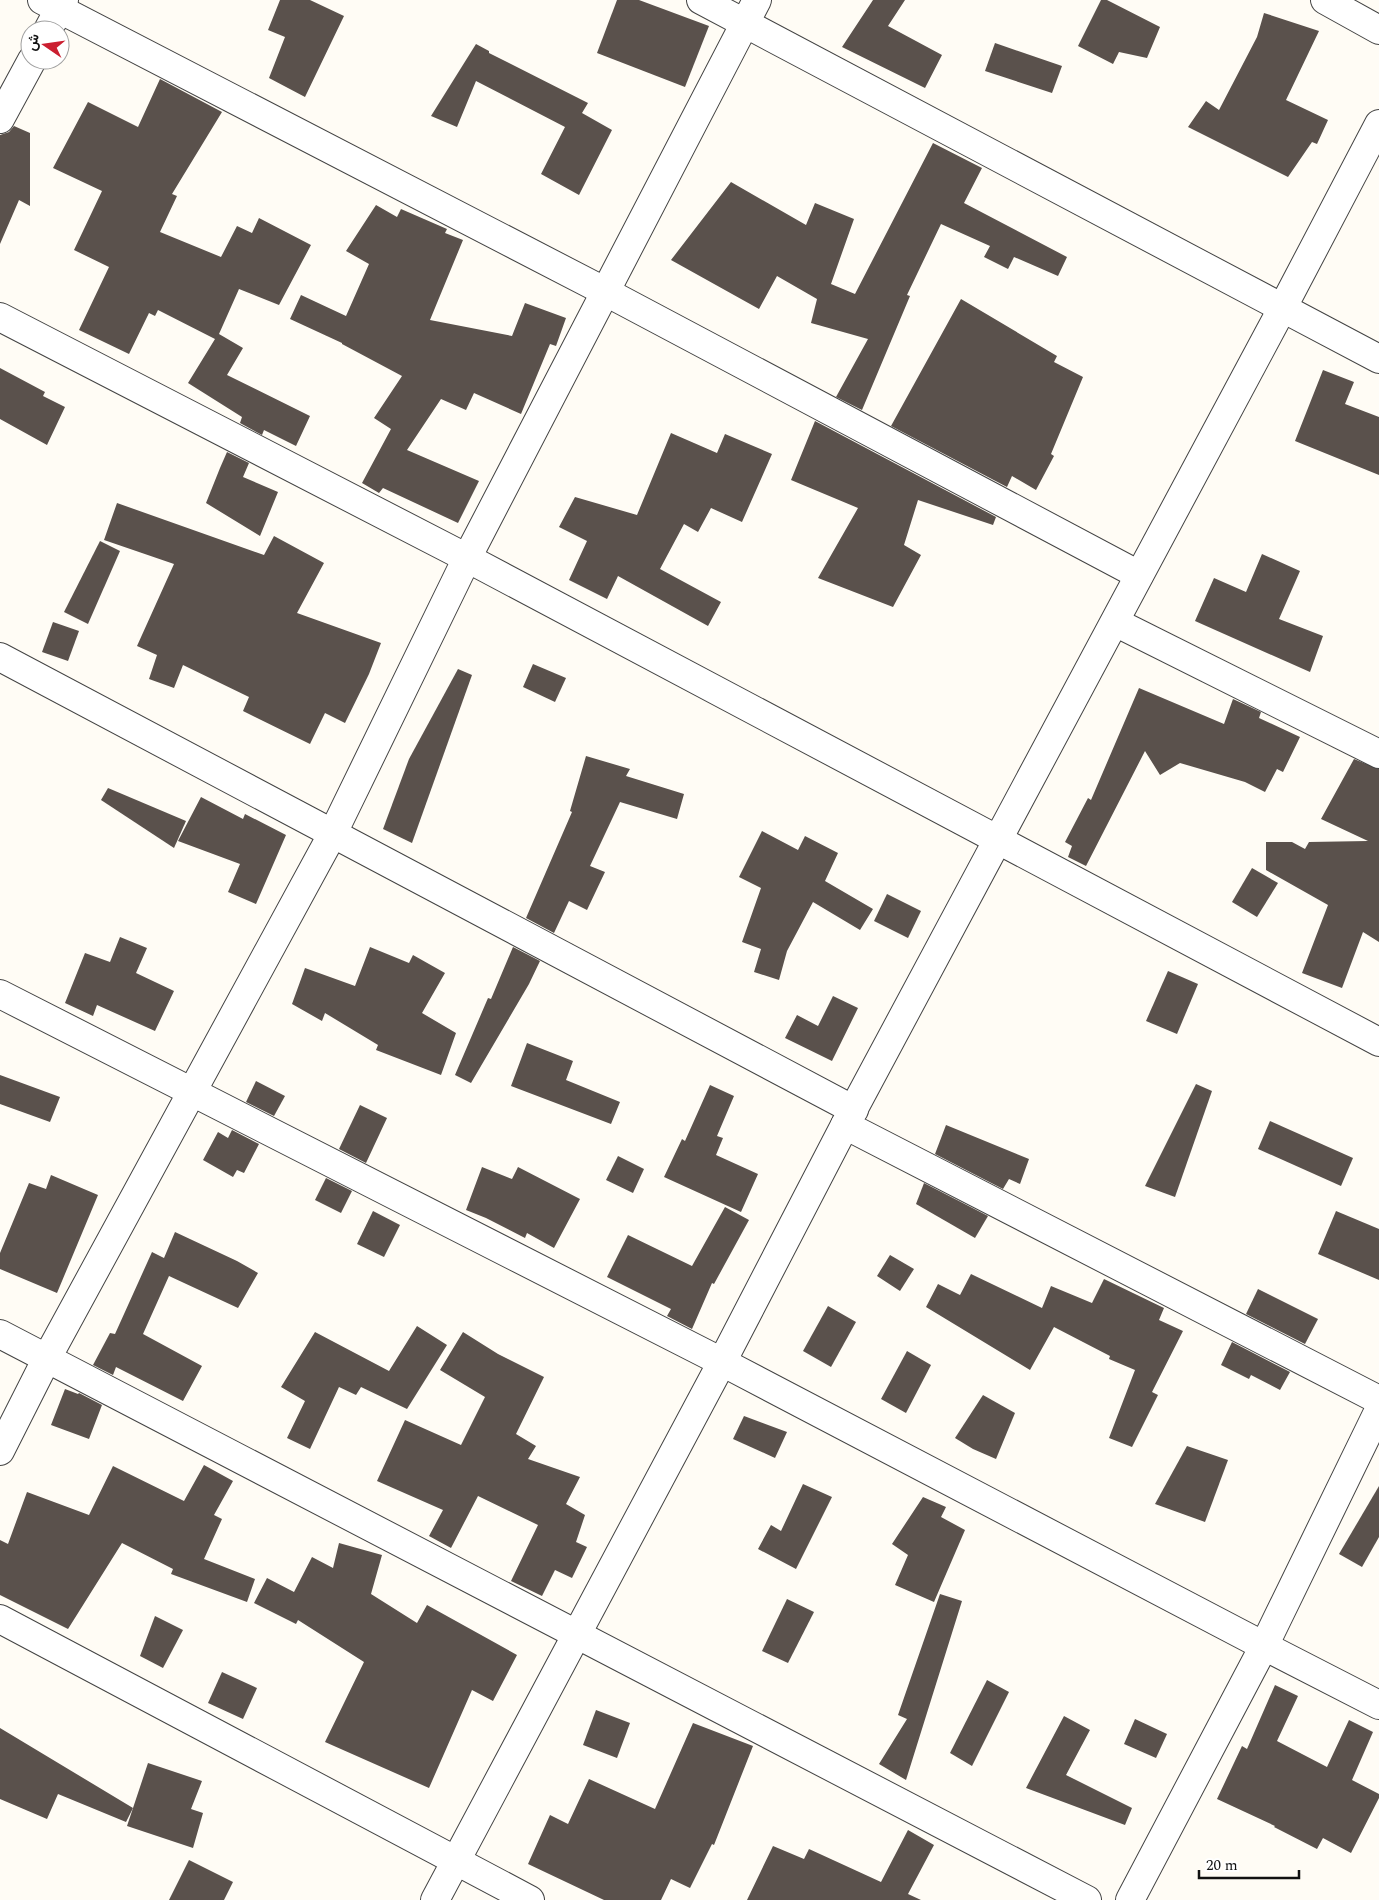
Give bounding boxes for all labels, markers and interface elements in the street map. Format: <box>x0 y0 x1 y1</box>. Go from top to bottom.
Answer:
north arrow <box>20 20 70 70</box>
text: ش <box>21 31 45 53</box>
scale bar <box>1199 1848 1299 1880</box>
text: 20 m <box>1206 1854 1238 1877</box>

